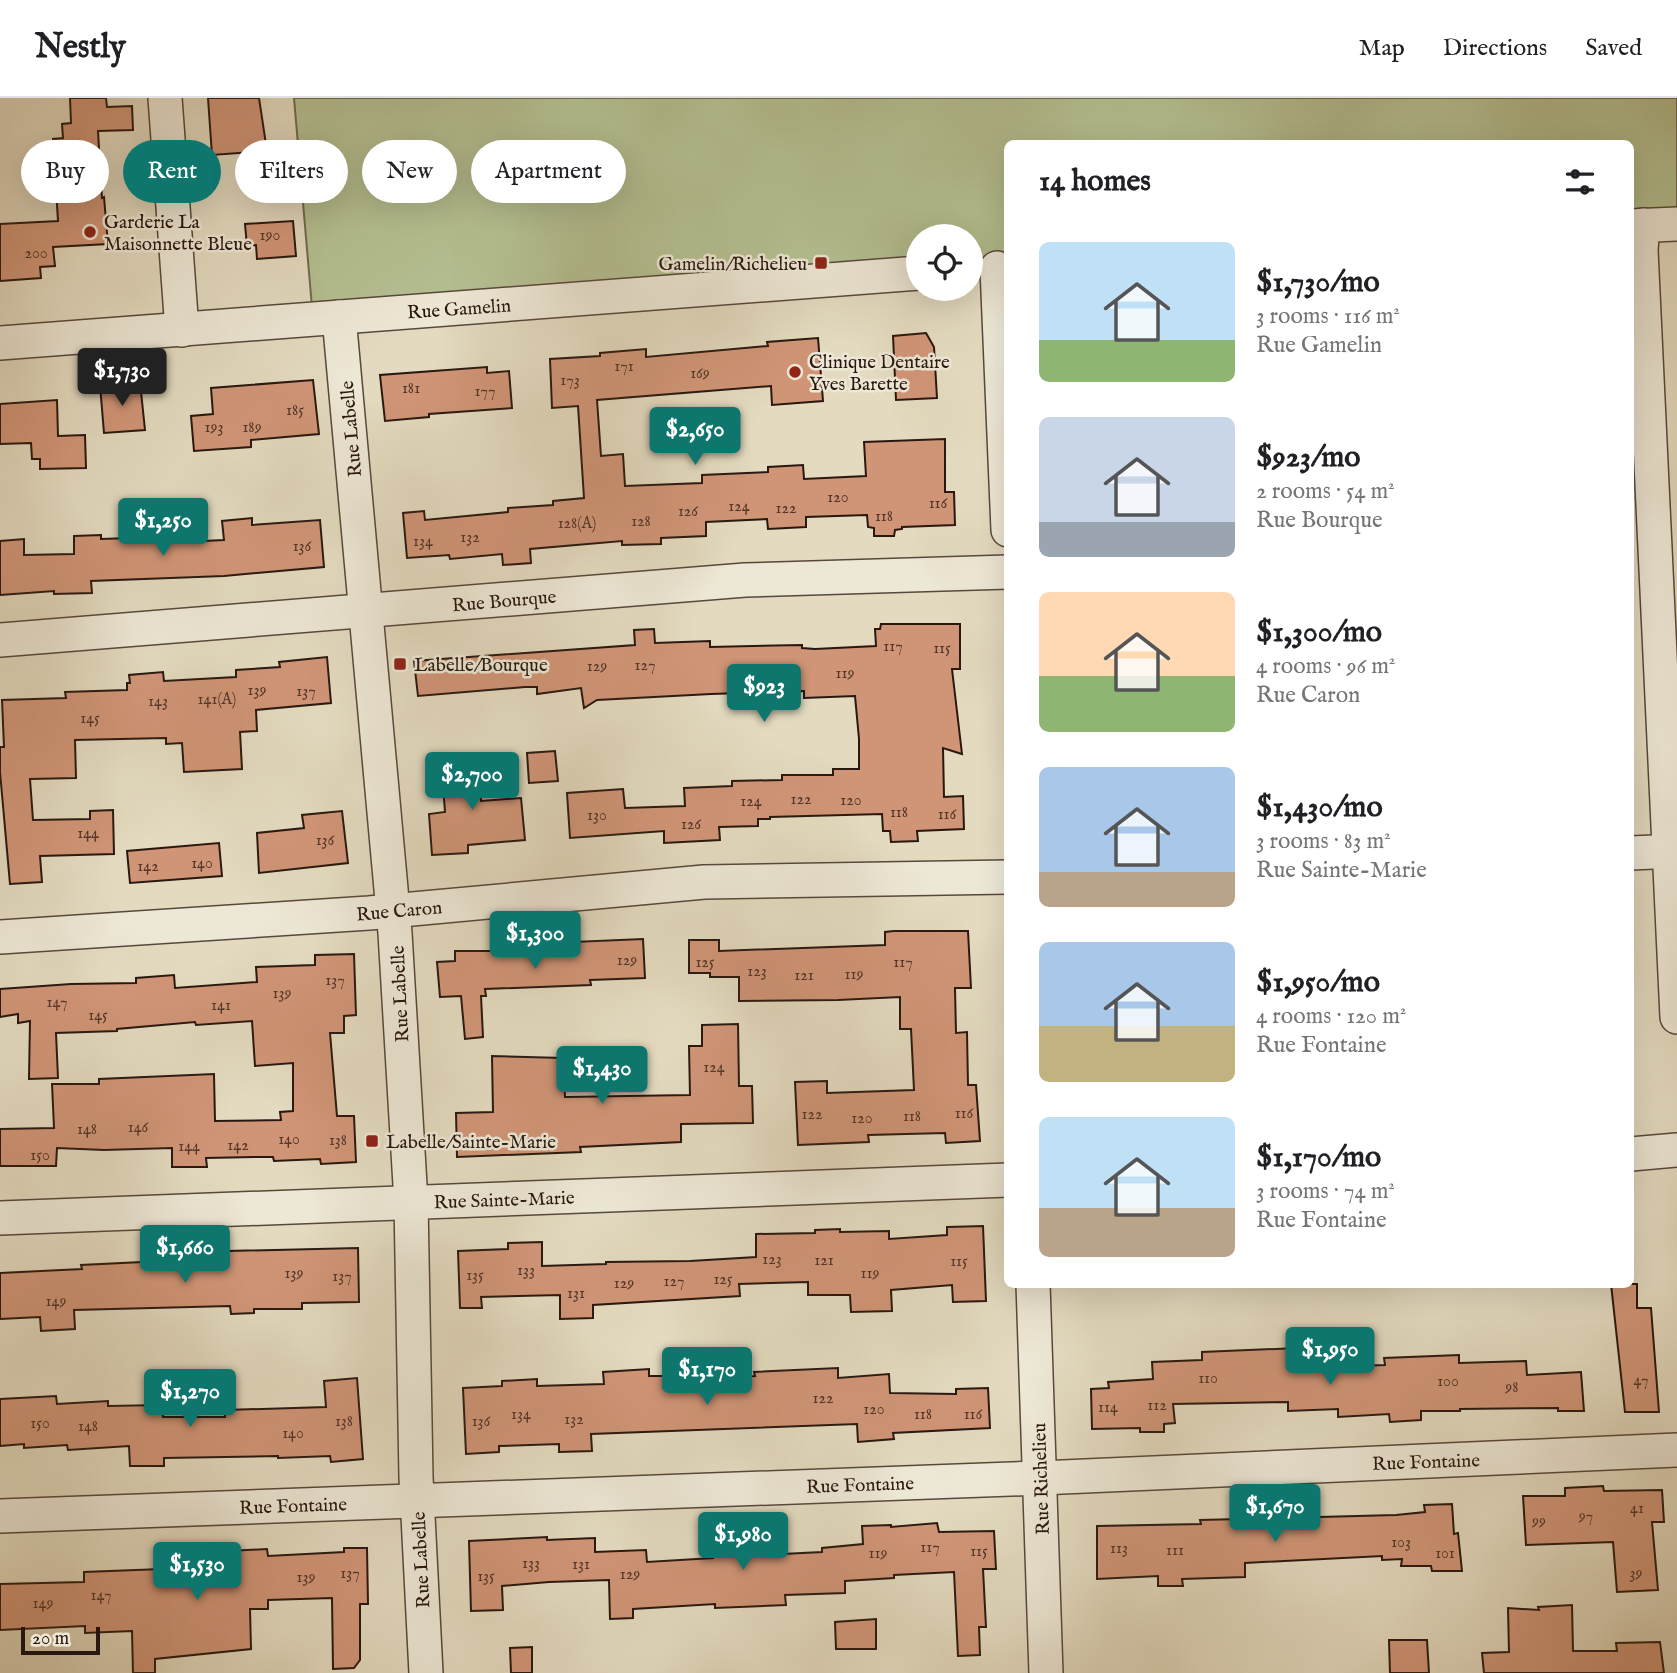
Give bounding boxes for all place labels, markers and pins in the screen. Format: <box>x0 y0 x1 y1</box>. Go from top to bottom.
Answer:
place label: Garderie La Maisonnette Bleue <box>104 211 252 257</box>
marker: Garderie La Maisonnette Bleue <box>82 224 98 240</box>
place label: Gamelin/Richelieu <box>658 253 807 277</box>
marker: Gamelin/Richelieu <box>813 255 829 271</box>
pin: $1,730 <box>65 348 179 408</box>
place label: Clinique Dentaire Yves Barette <box>809 351 950 397</box>
marker: Clinique Dentaire Yves Barette <box>787 364 803 380</box>
pin: $2,650 <box>638 408 752 467</box>
pin: $1,250 <box>106 498 220 558</box>
place label: Labelle/Bourque <box>414 654 548 678</box>
marker: Labelle/Bourque <box>392 656 408 672</box>
pin: $923 <box>723 664 805 724</box>
pin: $2,700 <box>415 752 529 812</box>
pin: $1,300 <box>478 912 592 971</box>
pin: $1,430 <box>545 1046 659 1106</box>
place label: Labelle/Sainte-Marie <box>386 1131 556 1155</box>
marker: Labelle/Sainte-Marie <box>364 1133 380 1149</box>
pin: $1,660 <box>128 1226 242 1285</box>
pin: $1,950 <box>1273 1328 1387 1387</box>
pin: $1,170 <box>650 1348 764 1407</box>
pin: $1,270 <box>133 1370 247 1429</box>
pin: $1,670 <box>1218 1484 1332 1544</box>
pin: $1,980 <box>686 1512 800 1572</box>
pin: $1,530 <box>140 1542 254 1602</box>

